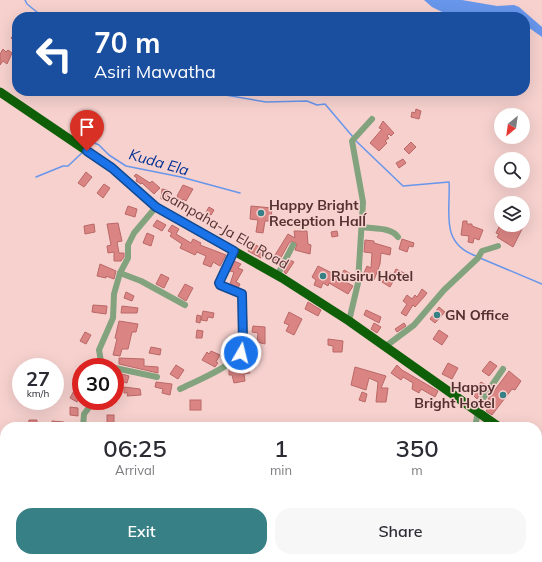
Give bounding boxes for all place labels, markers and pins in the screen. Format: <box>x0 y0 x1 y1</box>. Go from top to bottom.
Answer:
pin <box>70 110 104 151</box>
place label: Happy Bright Reception Halĺ <box>269 196 367 230</box>
marker: Happy Bright Reception Halĺ <box>256 208 266 218</box>
place label: Rusiru Hotel <box>331 267 413 285</box>
marker: Rusiru Hotel <box>318 271 328 281</box>
place label: GN Office <box>445 306 509 324</box>
marker: GN Office <box>432 310 442 320</box>
place label: Happy Bright Hotel <box>414 378 495 412</box>
marker: Happy Bright Hotel <box>498 390 508 400</box>

